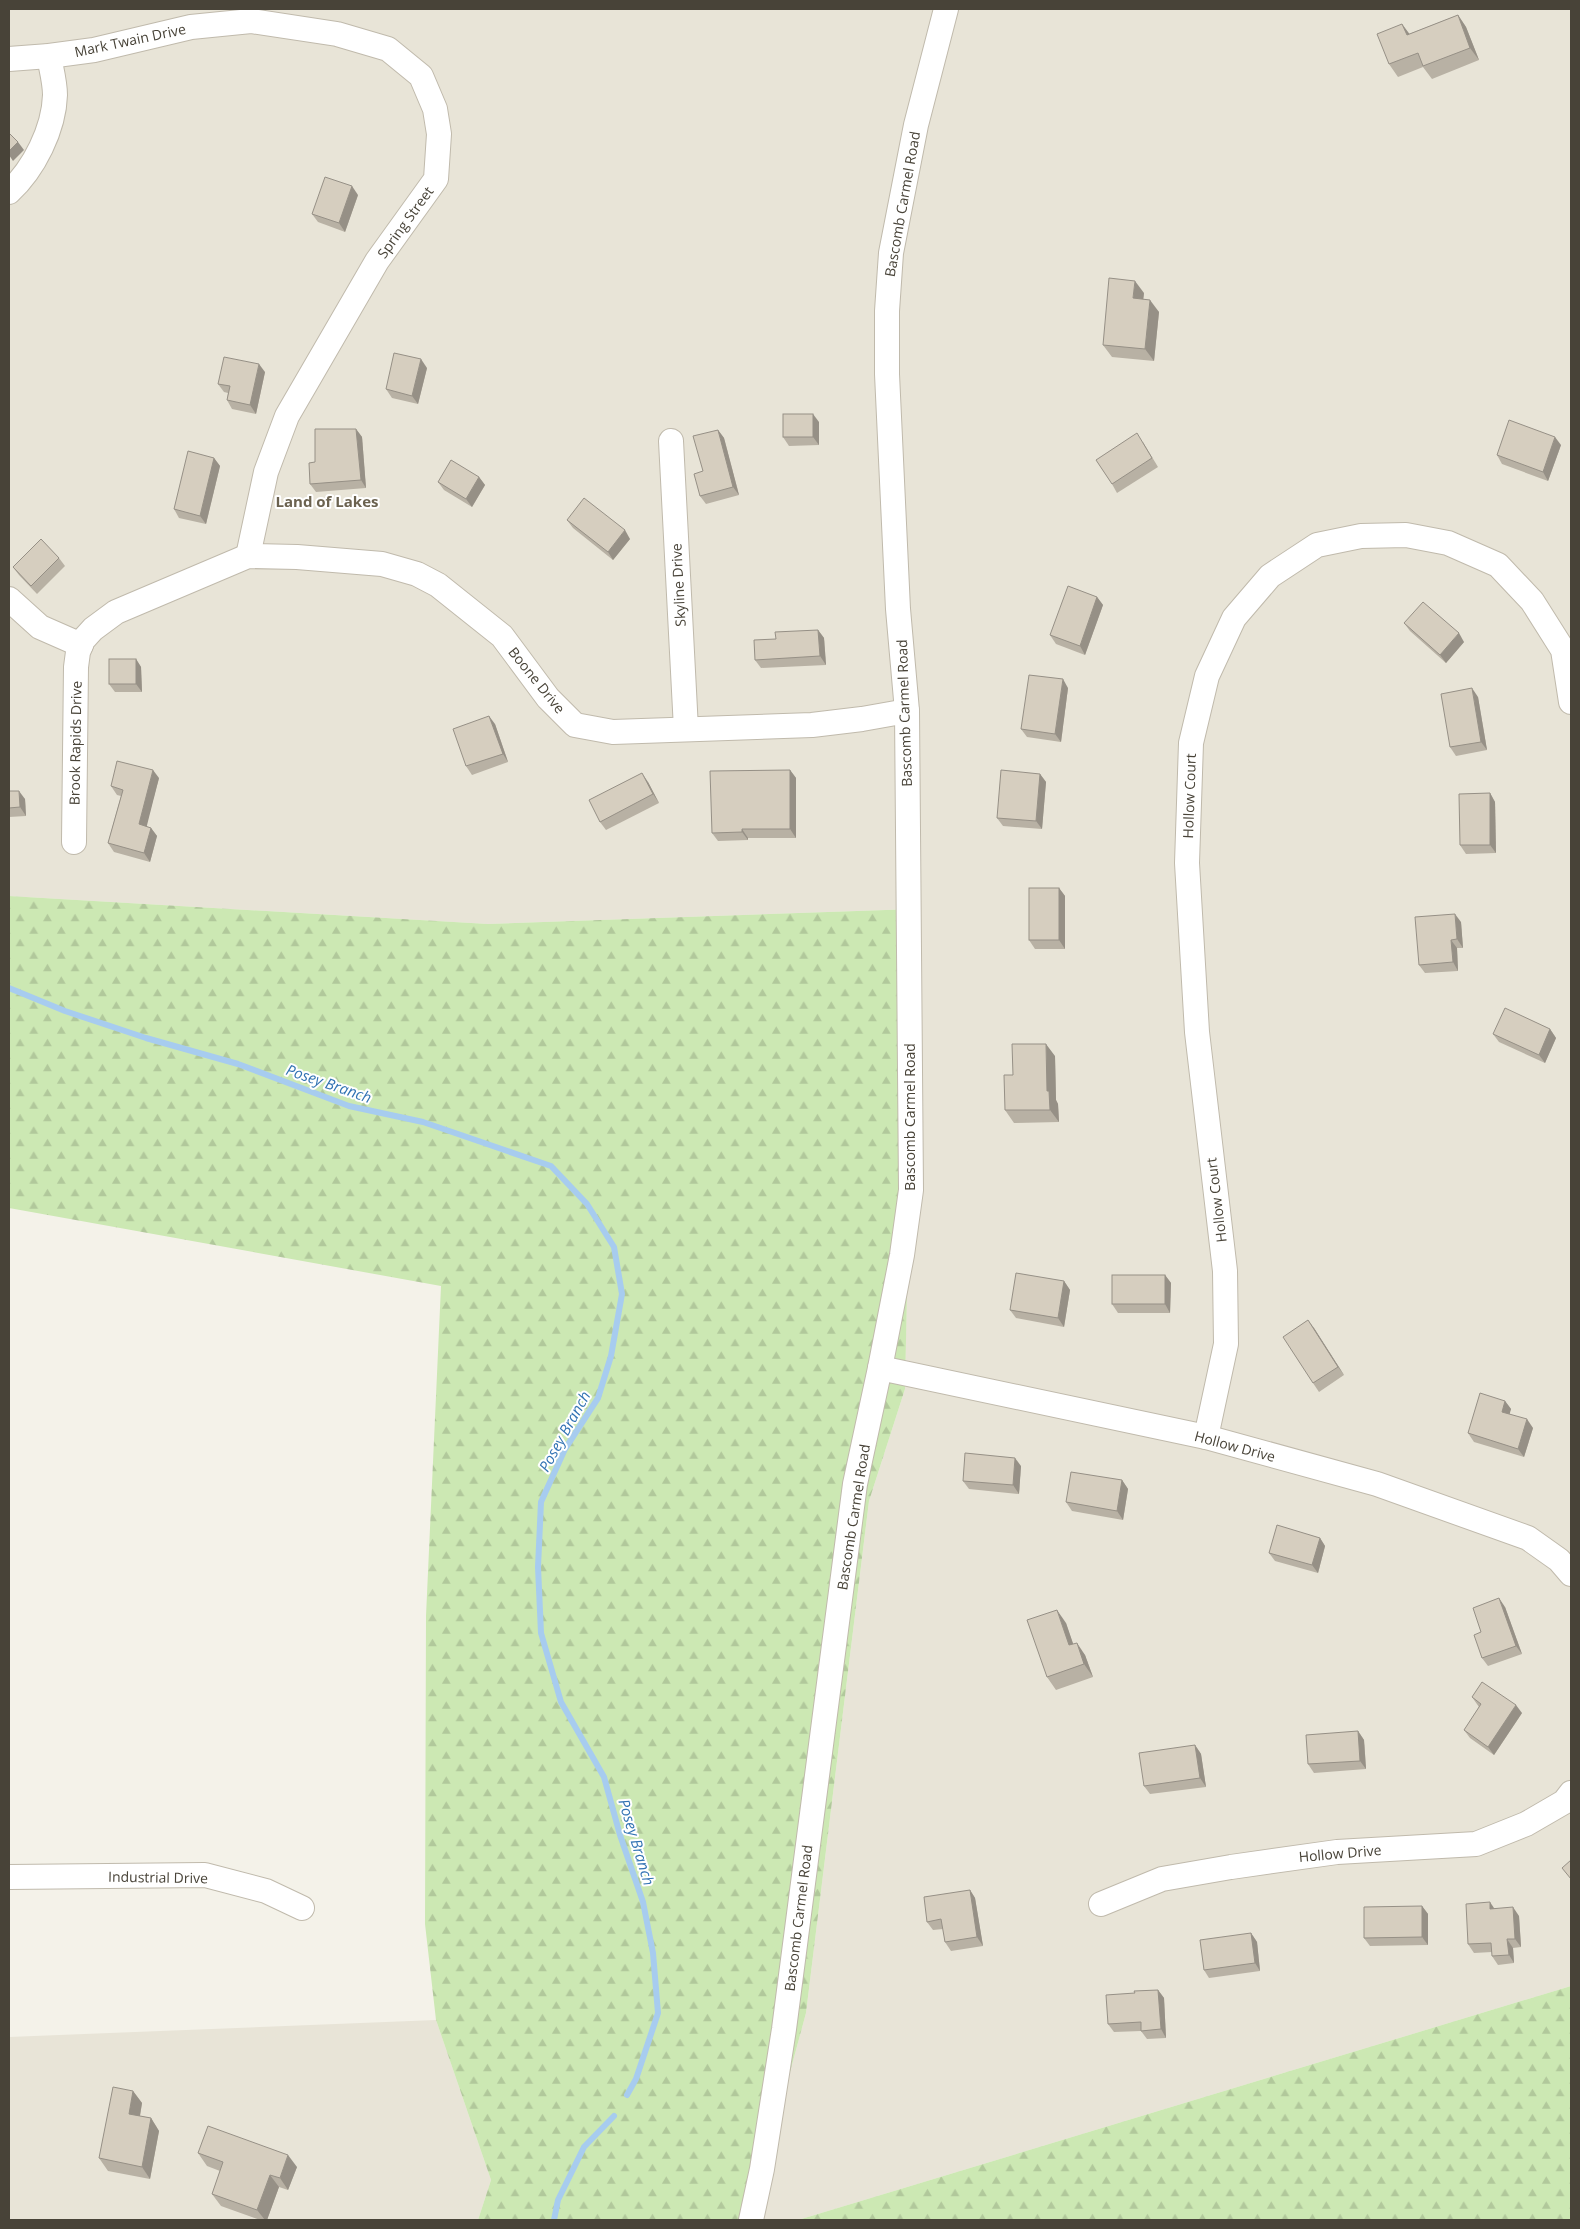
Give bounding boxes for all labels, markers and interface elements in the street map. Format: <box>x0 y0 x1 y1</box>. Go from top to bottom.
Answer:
street label: Mark Twain Drive <box>73 19 188 61</box>
street label: Bascomb Carmel Road <box>880 130 924 278</box>
street label: Spring Street <box>372 182 438 262</box>
district label: Land of Lakes <box>276 491 378 511</box>
street label: Skyline Drive <box>666 543 690 627</box>
street label: Bascomb Carmel Road <box>892 639 916 787</box>
street label: Boone Drive <box>504 643 570 717</box>
street label: Brook Rapids Drive <box>64 681 86 805</box>
street label: Hollow Court <box>1178 753 1200 839</box>
street label: Bascomb Carmel Road <box>900 1043 919 1191</box>
water label: Posey Branch <box>284 1059 374 1107</box>
street label: Hollow Court <box>1201 1157 1231 1243</box>
water label: Posey Branch <box>534 1387 594 1475</box>
street label: Hollow Drive <box>1192 1426 1278 1466</box>
street label: Bascomb Carmel Road <box>832 1443 874 1591</box>
water label: Posey Branch <box>614 1796 660 1888</box>
street label: Hollow Drive <box>1298 1840 1382 1866</box>
street label: Bascomb Carmel Road <box>780 1844 816 1992</box>
street label: Industrial Drive <box>108 1867 208 1887</box>

